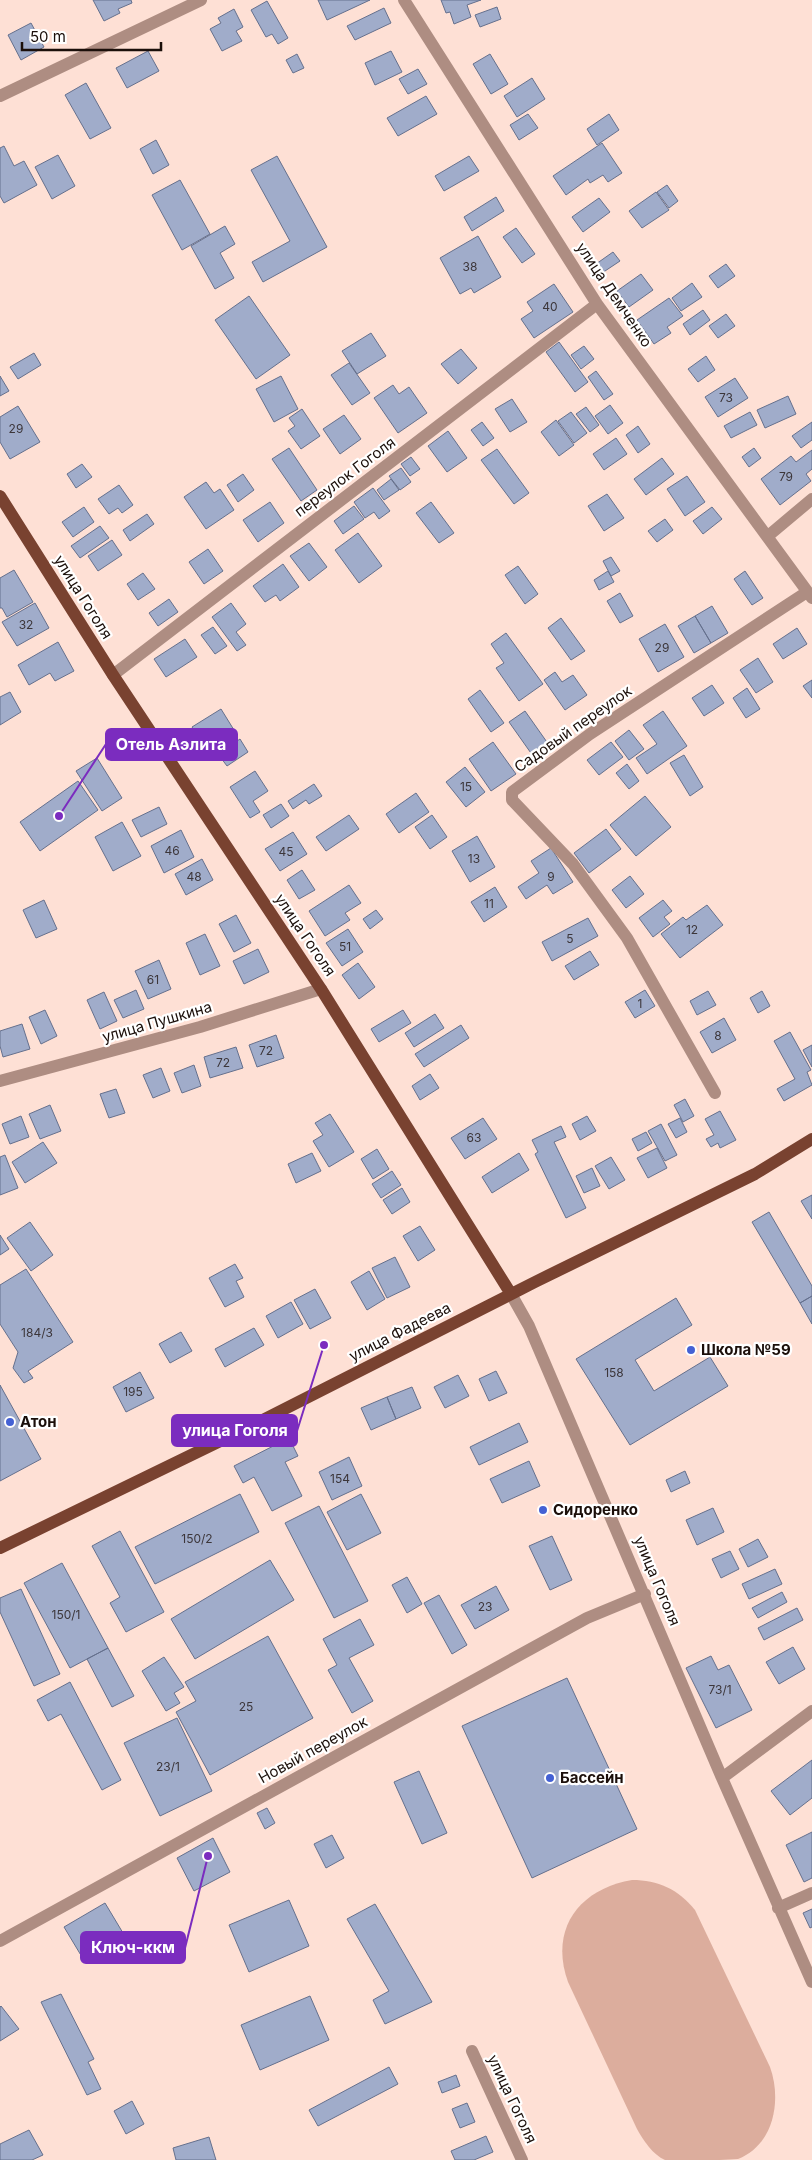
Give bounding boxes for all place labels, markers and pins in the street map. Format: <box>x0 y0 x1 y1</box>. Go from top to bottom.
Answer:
callout: Отель Аэлита <box>106 729 237 760</box>
place label: Школа №59 <box>701 1340 791 1359</box>
marker: Школа №59 <box>685 1344 697 1356</box>
place label: Атон <box>20 1412 57 1431</box>
callout: улица Гоголя <box>172 1415 297 1446</box>
marker: Атон <box>4 1416 16 1428</box>
place label: Сидоренко <box>553 1500 638 1519</box>
marker: Сидоренко <box>537 1504 549 1516</box>
place label: Бассейн <box>560 1768 624 1787</box>
marker: Бассейн <box>544 1772 556 1784</box>
callout: Ключ-ккм <box>81 1932 185 1963</box>

